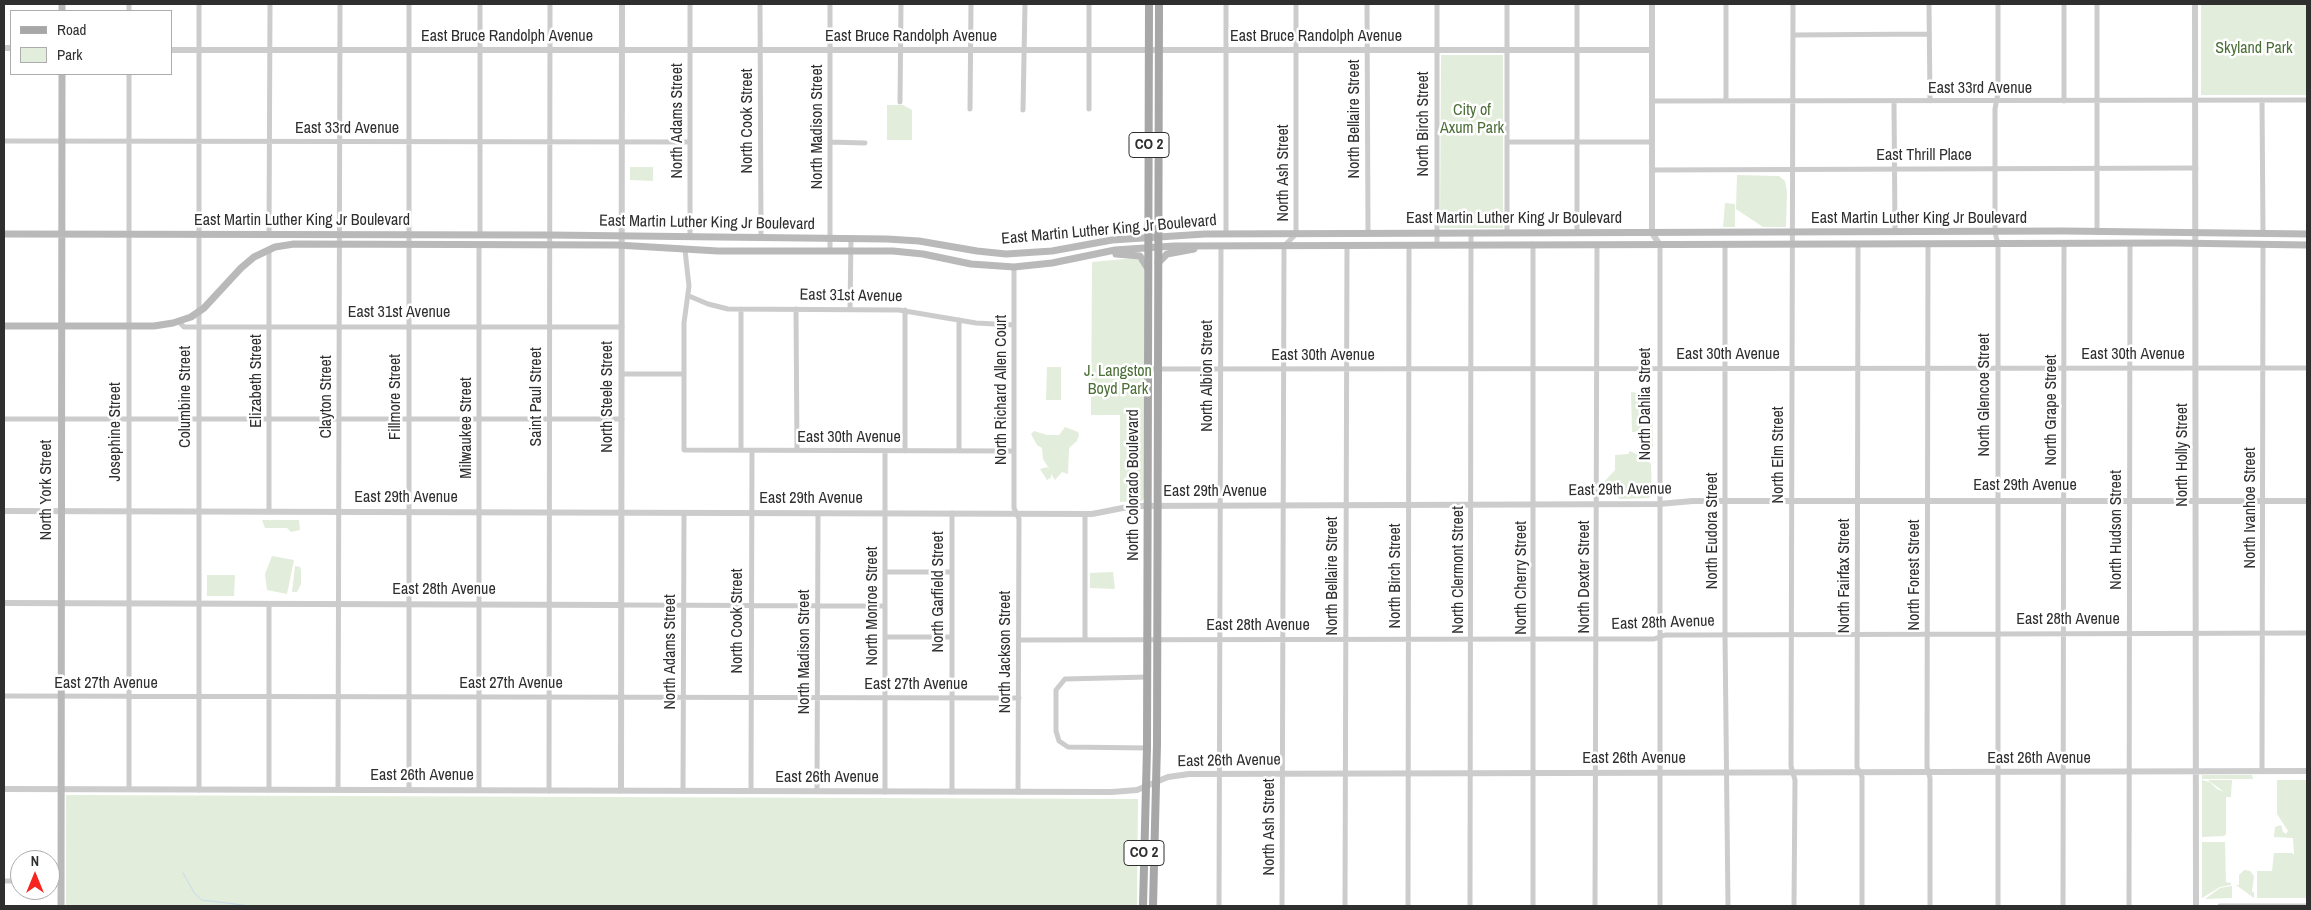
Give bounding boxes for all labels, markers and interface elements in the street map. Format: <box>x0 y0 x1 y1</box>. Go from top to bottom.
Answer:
legend <box>10 10 172 75</box>
text: Road <box>57 19 86 40</box>
street label: East Bruce Randolph Avenue <box>421 27 593 47</box>
street label: East Bruce Randolph Avenue <box>825 27 997 47</box>
street label: East Bruce Randolph Avenue <box>1230 27 1402 47</box>
park label: Skyland Park <box>2215 39 2293 59</box>
text: Park <box>57 44 82 65</box>
street label: North Bellaire Street <box>1345 60 1365 178</box>
street label: North Adams Street <box>668 63 688 179</box>
street label: North Madison Street <box>808 65 828 189</box>
street label: North Cook Street <box>738 68 758 174</box>
street label: North Birch Street <box>1414 71 1434 177</box>
street label: East 33rd Avenue <box>1928 79 2032 99</box>
park label: City of Axum Park <box>1440 101 1504 139</box>
street label: East 33rd Avenue <box>295 119 399 139</box>
street label: North Ash Street <box>1274 125 1294 221</box>
road number: CO 2 <box>1129 132 1169 158</box>
street label: East Thrill Place <box>1876 146 1972 166</box>
street label: East Martin Luther King Jr Boulevard <box>1406 209 1622 229</box>
street label: East Martin Luther King Jr Boulevard <box>1811 209 2027 229</box>
street label: East Martin Luther King Jr Boulevard <box>194 211 410 231</box>
street label: East Martin Luther King Jr Boulevard <box>1001 211 1217 249</box>
street label: East Martin Luther King Jr Boulevard <box>599 212 815 234</box>
street label: East 31st Avenue <box>800 286 902 306</box>
street label: East 31st Avenue <box>348 303 450 323</box>
street label: North Richard Allen Court <box>992 315 1012 465</box>
street label: North Albion Street <box>1198 320 1218 432</box>
street label: North Glencoe Street <box>1975 333 1995 457</box>
street label: Elizabeth Street <box>247 334 267 428</box>
street label: North Steele Street <box>598 341 618 453</box>
street label: East 30th Avenue <box>1676 345 1780 365</box>
street label: East 30th Avenue <box>2081 345 2185 365</box>
street label: Columbine Street <box>176 346 196 448</box>
street label: East 30th Avenue <box>1271 346 1375 366</box>
street label: Saint Paul Street <box>527 347 547 447</box>
street label: North Dahlia Street <box>1636 348 1656 460</box>
street label: Fillmore Street <box>386 354 406 440</box>
street label: Clayton Street <box>317 355 337 439</box>
street label: North Grape Street <box>2042 355 2062 465</box>
park label: J. Langston Boyd Park <box>1084 362 1152 400</box>
street label: Milwaukee Street <box>457 377 477 479</box>
street label: Josephine Street <box>106 382 126 482</box>
street label: North Holly Street <box>2173 403 2193 507</box>
street label: North Elm Street <box>1769 407 1789 503</box>
street label: North Colorado Boulevard <box>1124 409 1144 561</box>
street label: East 30th Avenue <box>797 428 901 448</box>
street label: North York Street <box>37 440 57 540</box>
street label: North Ivanhoe Street <box>2241 447 2261 569</box>
street label: North Hudson Street <box>2107 470 2127 590</box>
street label: North Eudora Street <box>1703 473 1723 589</box>
street label: East 29th Avenue <box>1973 476 2077 496</box>
street label: East 29th Avenue <box>1568 479 1672 501</box>
street label: East 29th Avenue <box>1163 482 1267 502</box>
street label: East 29th Avenue <box>354 488 458 508</box>
street label: East 29th Avenue <box>759 489 863 509</box>
street label: North Clermont Street <box>1449 506 1469 634</box>
street label: North Bellaire Street <box>1323 517 1343 635</box>
street label: North Fairfax Street <box>1835 519 1855 633</box>
street label: North Dexter Street <box>1575 520 1595 634</box>
street label: North Forest Street <box>1905 520 1925 630</box>
street label: North Cherry Street <box>1512 521 1532 635</box>
street label: North Birch Street <box>1386 523 1406 629</box>
street label: North Garfield Street <box>929 531 949 653</box>
street label: North Monroe Street <box>863 547 883 665</box>
street label: North Cook Street <box>728 568 748 674</box>
street label: East 28th Avenue <box>392 580 496 600</box>
street label: North Madison Street <box>795 590 815 714</box>
street label: North Jackson Street <box>996 591 1016 713</box>
street label: North Adams Street <box>661 594 681 710</box>
street label: East 28th Avenue <box>2016 610 2120 630</box>
street label: East 28th Avenue <box>1611 612 1715 634</box>
street label: East 28th Avenue <box>1206 616 1310 636</box>
street label: East 27th Avenue <box>54 674 158 694</box>
street label: East 27th Avenue <box>459 674 563 694</box>
street label: East 27th Avenue <box>864 675 968 695</box>
street label: East 26th Avenue <box>1582 749 1686 769</box>
street label: East 26th Avenue <box>1987 749 2091 769</box>
street label: East 26th Avenue <box>1177 750 1281 772</box>
street label: East 26th Avenue <box>370 766 474 786</box>
street label: East 26th Avenue <box>775 768 879 788</box>
street label: North Ash Street <box>1260 779 1280 875</box>
road number: CO 2 <box>1124 840 1164 866</box>
north arrow <box>10 850 60 900</box>
text: N <box>31 852 39 870</box>

